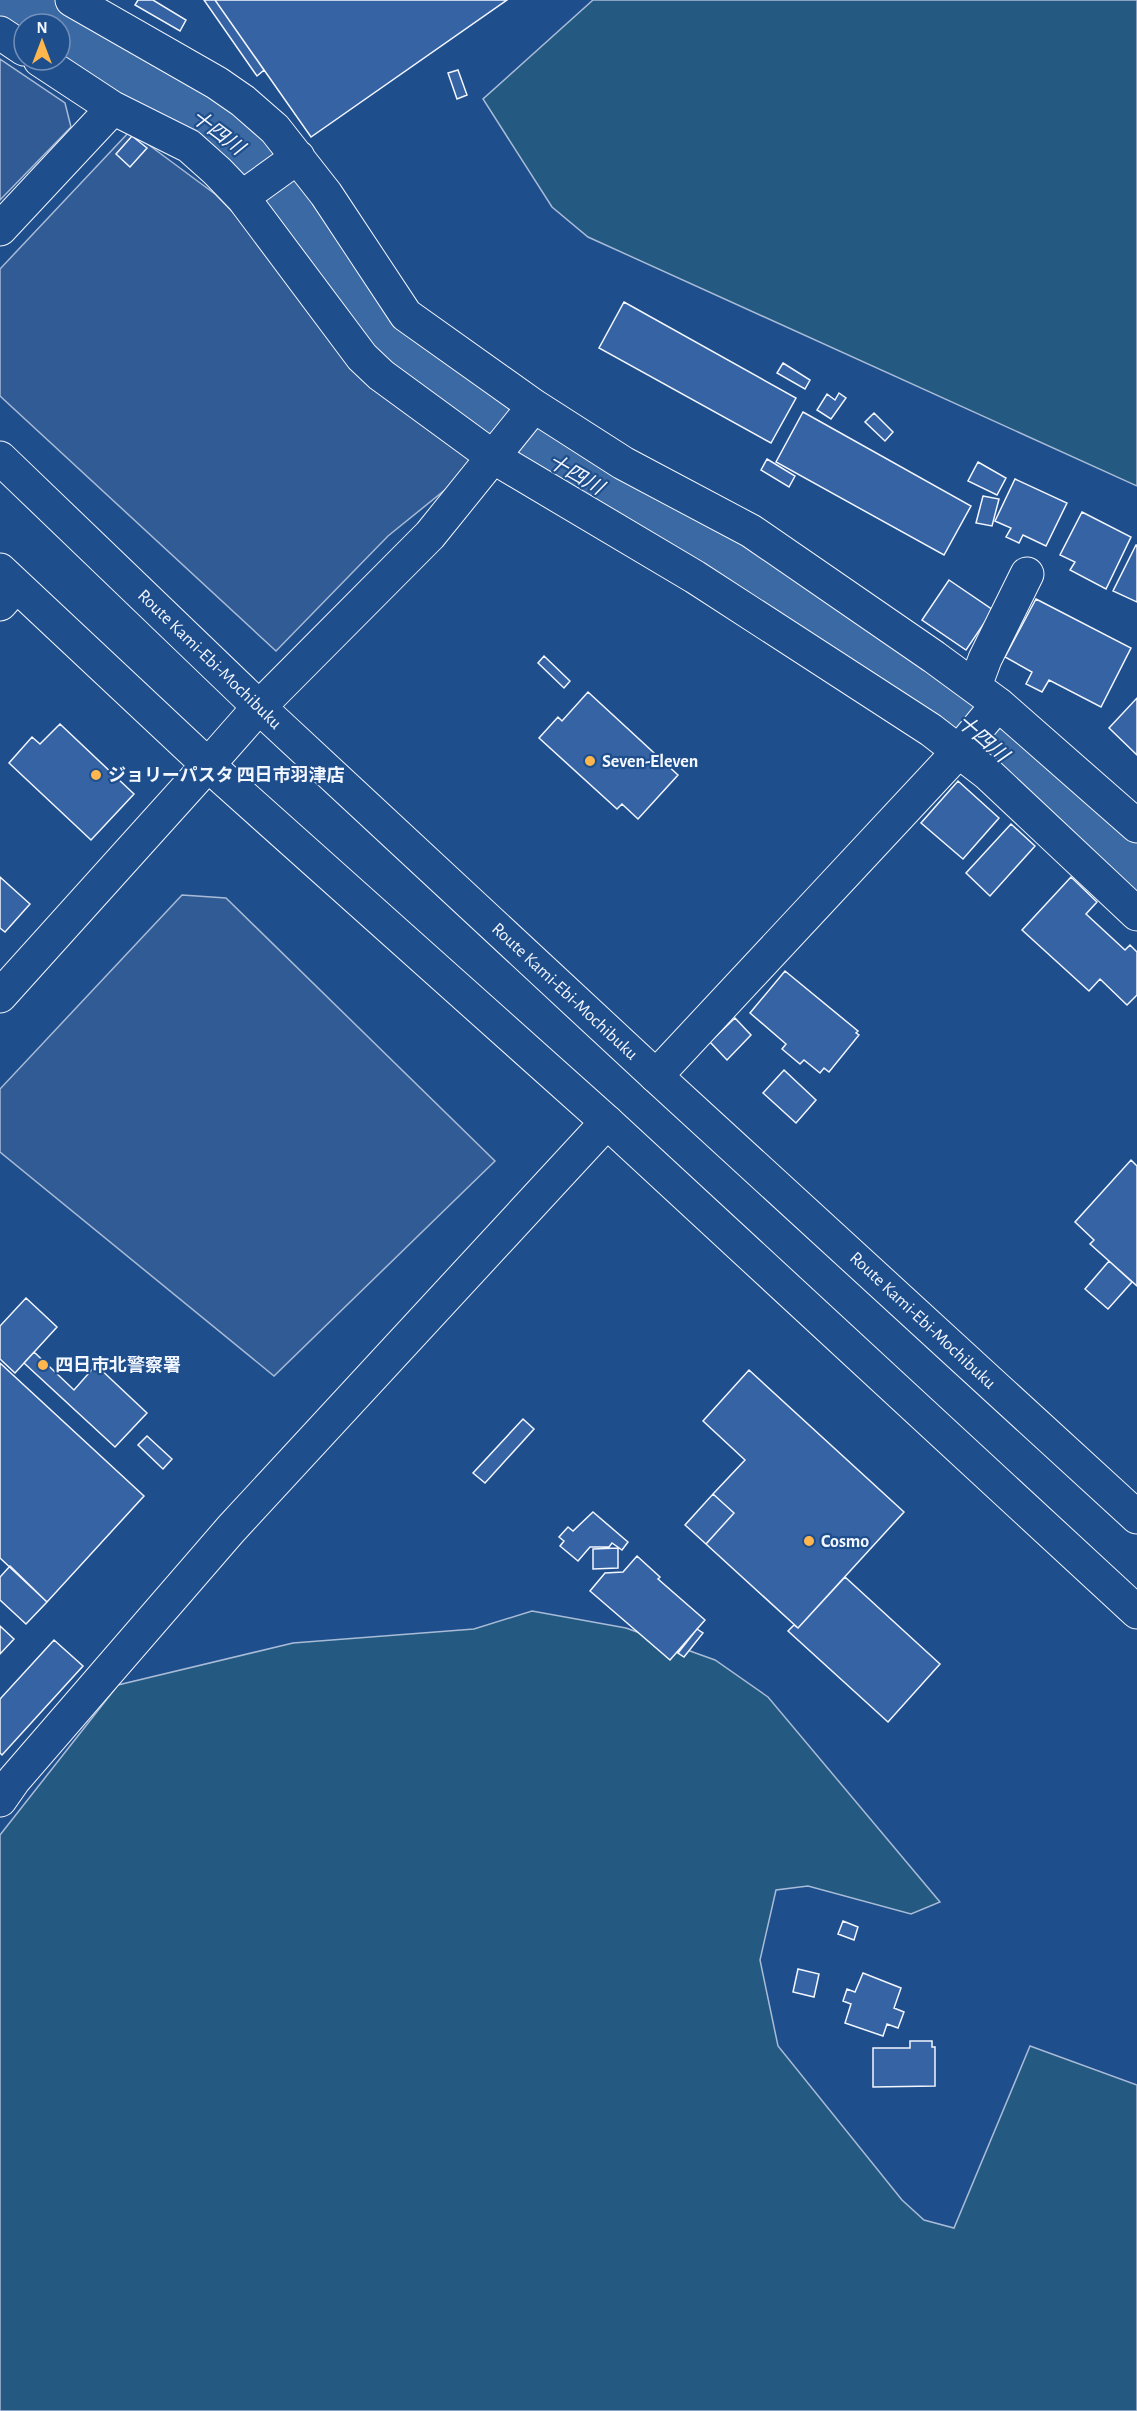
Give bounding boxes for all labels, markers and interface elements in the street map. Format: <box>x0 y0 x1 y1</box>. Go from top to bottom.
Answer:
north arrow <box>12 12 72 72</box>
text: N <box>36 20 48 36</box>
water label: 十四川 <box>187 106 250 160</box>
water label: 十四川 <box>545 450 609 500</box>
street label: Route Kami-Ebi-Mochibuku <box>134 587 285 733</box>
water label: 十四川 <box>953 711 1014 767</box>
place label: Seven-Eleven <box>602 753 698 771</box>
marker: Seven-Eleven <box>583 754 597 768</box>
place label: ジョリーパスタ 四日市羽津店 <box>108 766 345 785</box>
marker: ジョリーパスタ 四日市羽津店 <box>89 768 103 782</box>
street label: Route Kami-Ebi-Mochibuku <box>488 920 641 1064</box>
street label: Route Kami-Ebi-Mochibuku <box>846 1249 999 1393</box>
place label: 四日市北警察署 <box>55 1355 181 1375</box>
marker: 四日市北警察署 <box>36 1358 50 1372</box>
place label: Cosmo <box>821 1533 869 1551</box>
marker: Cosmo <box>802 1534 816 1548</box>

